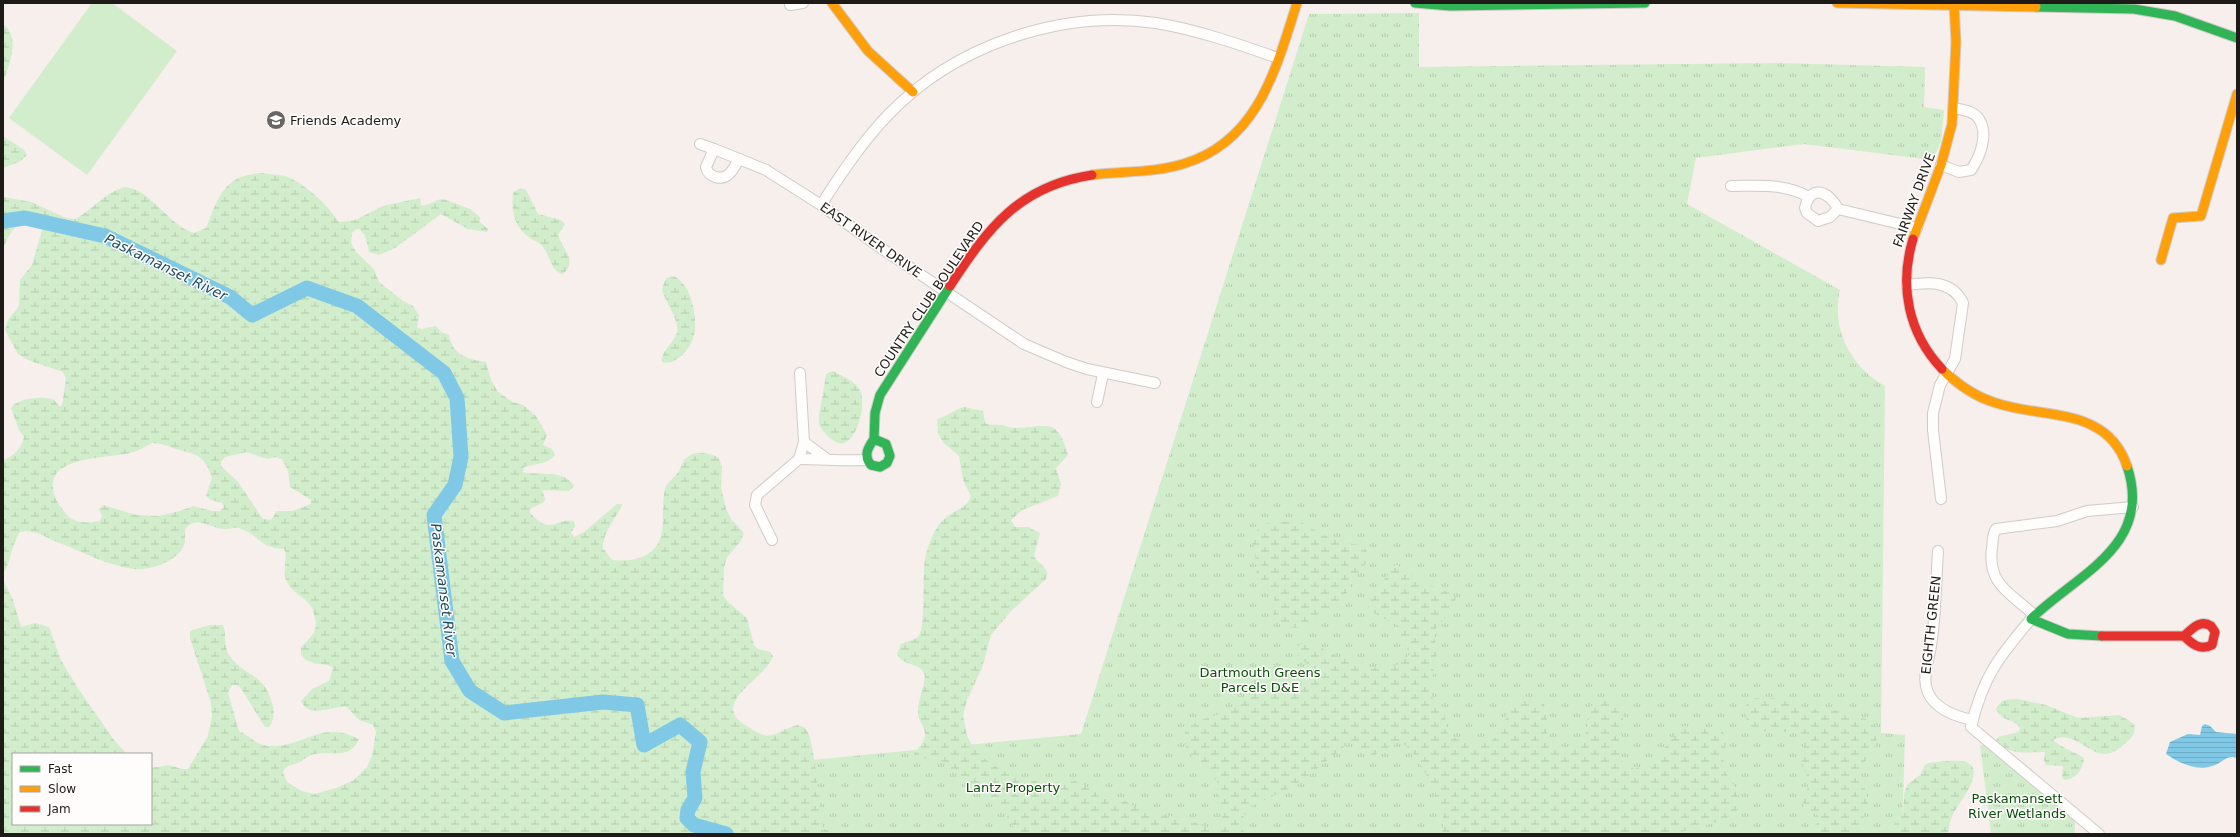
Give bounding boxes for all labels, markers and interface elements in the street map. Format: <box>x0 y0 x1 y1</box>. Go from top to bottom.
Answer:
school or university icon: Friends Academy <box>265 109 287 131</box>
place label: Friends Academy <box>290 113 402 128</box>
street label: FAIRWAY DRIVE <box>1890 151 1938 249</box>
street label: EAST RIVER DRIVE <box>817 199 925 281</box>
street label: COUNTRY CLUB BOULEVARD <box>871 218 987 380</box>
water label: Paskamanset River <box>102 230 231 304</box>
water label: Paskamanset River <box>428 522 460 659</box>
street label: EIGHTH GREEN <box>1918 575 1944 675</box>
park label: Dartmouth Greens Parcels D&E <box>1200 665 1321 695</box>
legend <box>12 753 152 825</box>
text: Fast <box>48 762 72 776</box>
park label: Lantz Property <box>966 780 1061 795</box>
text: Slow <box>48 782 76 796</box>
park label: Paskamansett River Wetlands <box>1968 791 2066 821</box>
text: Jam <box>47 802 71 816</box>

